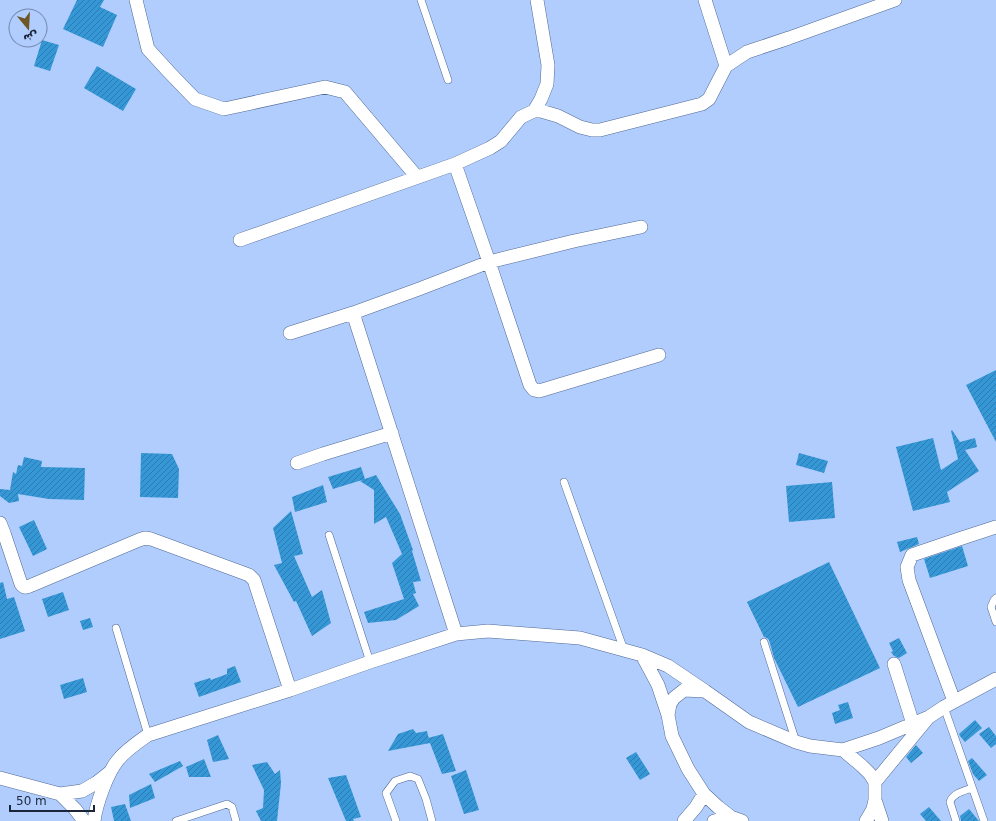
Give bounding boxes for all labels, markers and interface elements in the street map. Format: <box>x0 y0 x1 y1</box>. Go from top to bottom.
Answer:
north arrow <box>8 8 48 48</box>
text: ش <box>22 29 40 46</box>
scale bar <box>10 787 94 813</box>
text: 50 m <box>16 794 47 808</box>

